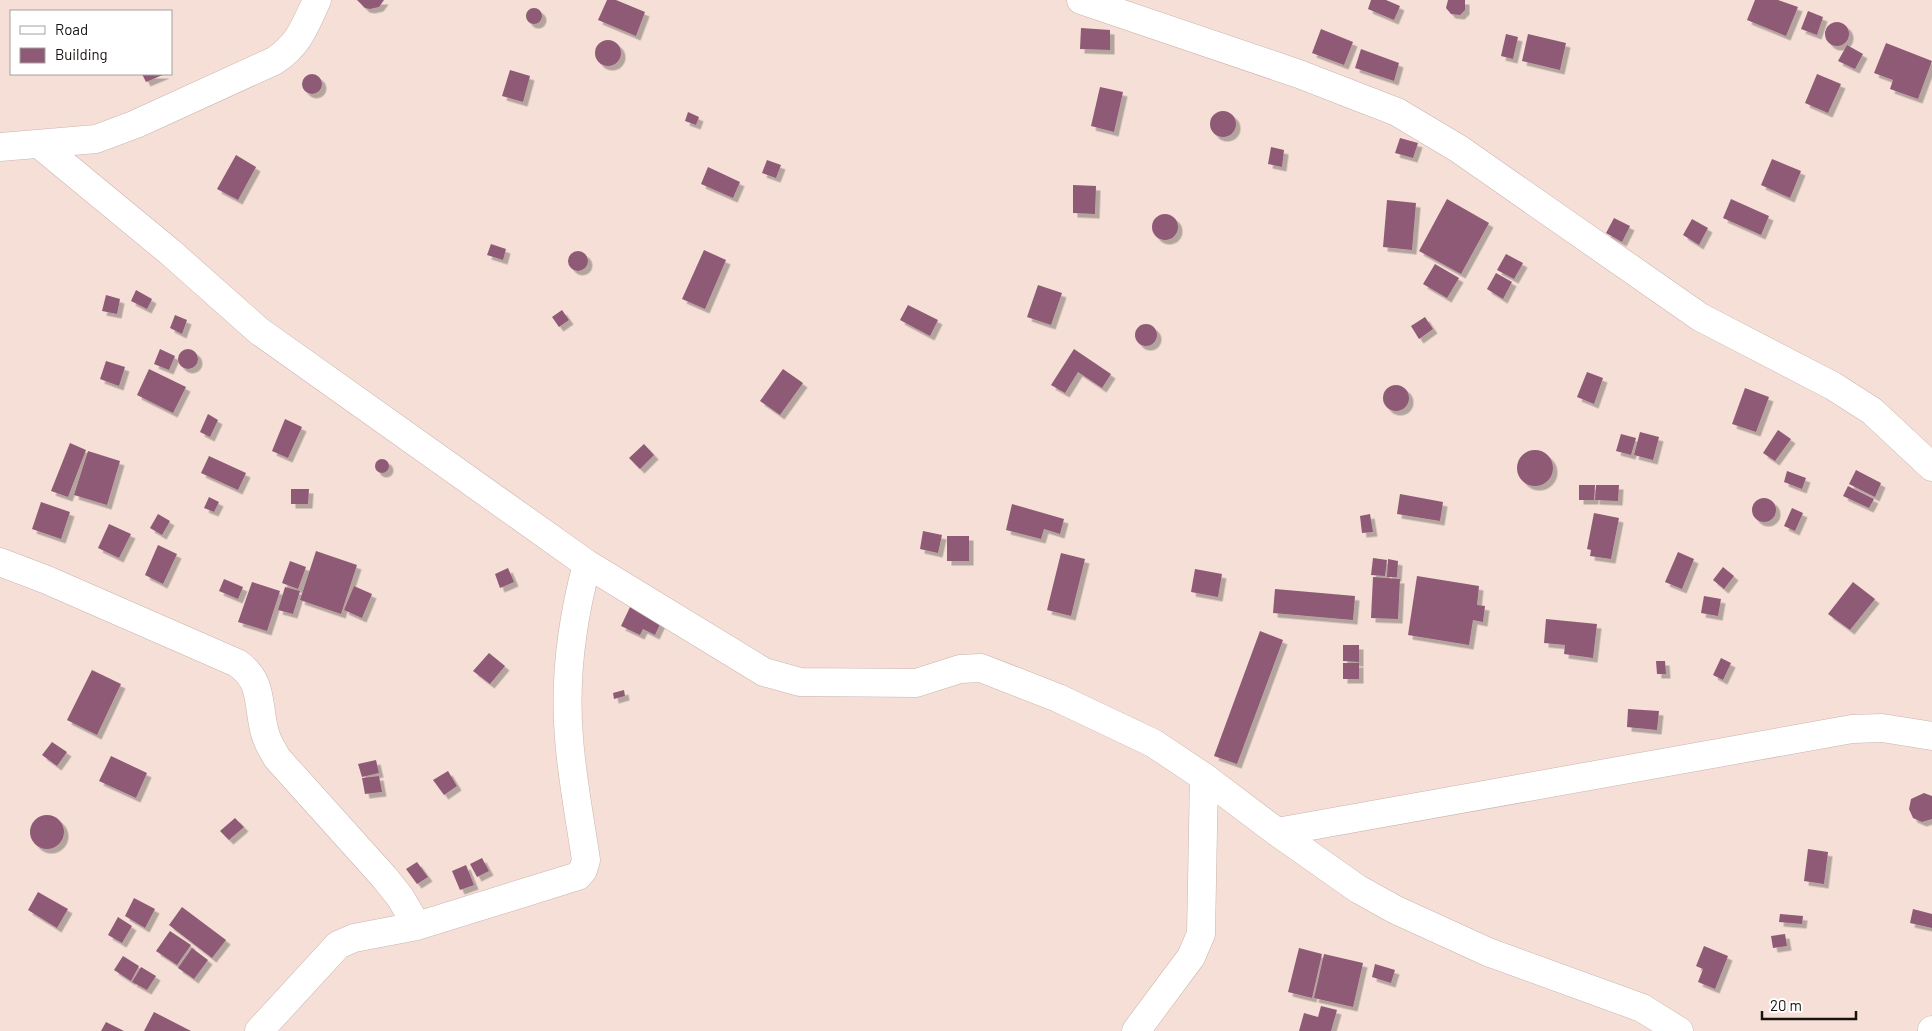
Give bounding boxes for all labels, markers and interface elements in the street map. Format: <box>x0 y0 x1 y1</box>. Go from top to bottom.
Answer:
legend <box>10 10 172 75</box>
text: Road <box>55 20 88 38</box>
text: Building <box>55 45 108 63</box>
scale bar <box>1762 988 1856 1020</box>
text: 20 m <box>1770 996 1802 1014</box>

